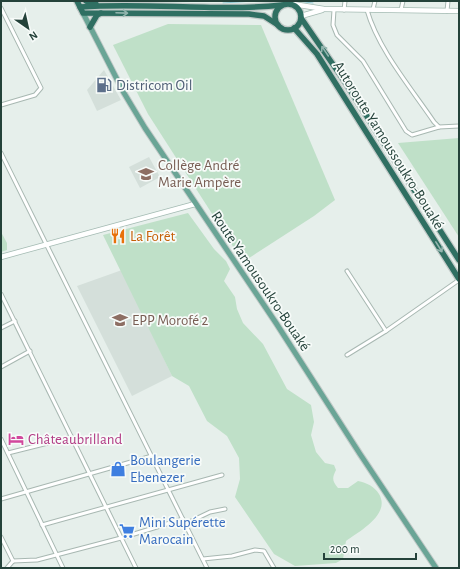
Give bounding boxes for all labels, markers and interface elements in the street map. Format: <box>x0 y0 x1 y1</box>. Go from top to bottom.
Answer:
north arrow <box>8 8 48 48</box>
one-way arrow <box>115 9 128 17</box>
text: N <box>27 29 40 43</box>
one-way arrow <box>321 45 329 56</box>
street label: Autoroute Yamoussoukro-Bouaké <box>331 59 447 232</box>
fuel station icon: Districom Oil <box>95 76 113 94</box>
place label: Districom Oil <box>116 78 192 93</box>
place label: Collège André Marie Ampère <box>158 158 241 190</box>
school or university icon: Collège André Marie Ampère <box>137 165 155 183</box>
street label: Route Yamousoukro-Bouaké <box>208 209 313 354</box>
restaurant icon: La Forêt <box>109 227 127 245</box>
place label: La Forêt <box>130 229 176 244</box>
one-way arrow <box>435 241 443 252</box>
school or university icon: EPP Morofé 2 <box>111 311 129 329</box>
place label: EPP Morofé 2 <box>132 313 209 328</box>
hotel icon: Châteaubrilland <box>7 430 25 448</box>
place label: Châteaubrilland <box>28 432 123 447</box>
place label: Boulangerie Ebenezer <box>130 453 201 485</box>
shop icon: Boulangerie Ebenezer <box>109 460 127 478</box>
place label: Mini Supérette Marocain <box>139 515 226 547</box>
supermarket icon: Mini Supérette Marocain <box>118 522 136 540</box>
scale bar <box>324 535 416 561</box>
text: 200 m <box>330 543 360 555</box>

